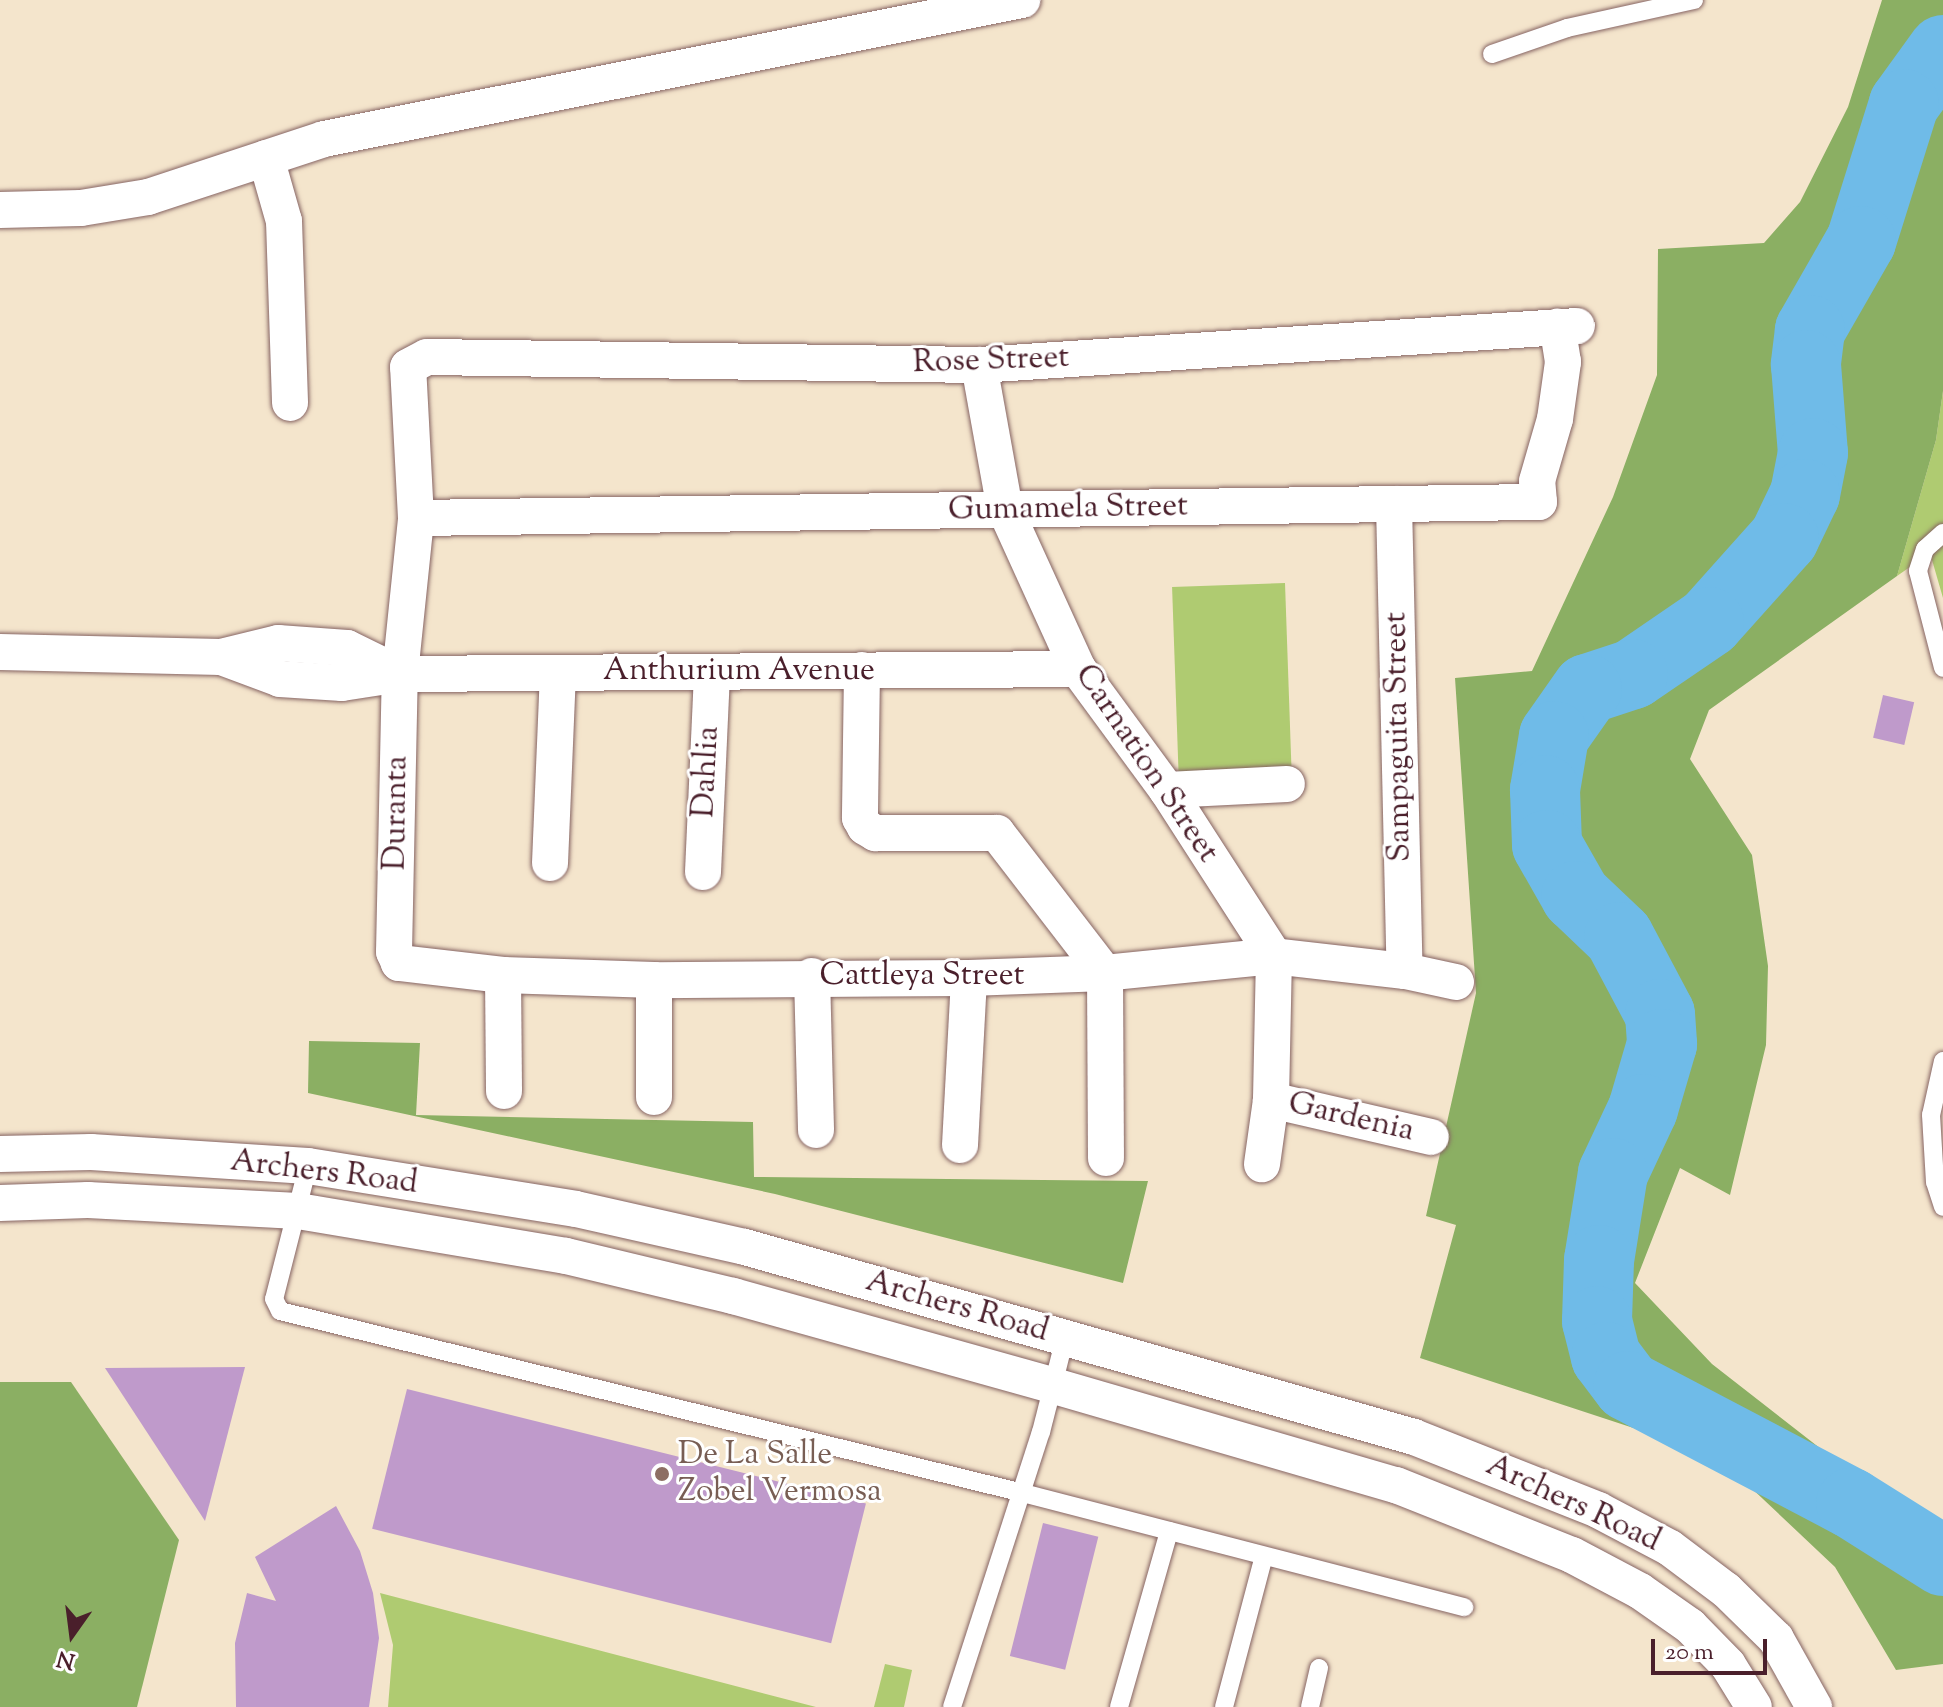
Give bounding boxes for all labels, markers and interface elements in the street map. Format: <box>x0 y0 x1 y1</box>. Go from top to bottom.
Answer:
street label: Rose Street <box>912 339 1070 383</box>
street label: Gumamela Street <box>948 488 1188 530</box>
street label: Sampaguita Street <box>1378 612 1420 862</box>
street label: Anthurium Avenue <box>603 652 875 690</box>
street label: Carnation Street <box>1066 658 1226 870</box>
street label: Dahlia <box>685 725 729 819</box>
street label: Duranta <box>377 755 417 871</box>
street label: Cattleya Street <box>820 957 1024 995</box>
street label: Gardenia <box>1284 1085 1418 1151</box>
street label: Archers Road <box>228 1142 420 1204</box>
street label: Archers Road <box>861 1263 1053 1351</box>
place label: De La Salle Zobel Vermosa <box>678 1437 882 1512</box>
street label: Archers Road <box>1480 1447 1666 1561</box>
marker: De La Salle Zobel Vermosa <box>653 1465 671 1483</box>
north arrow <box>32 1595 112 1675</box>
scale bar <box>1655 1623 1771 1673</box>
text: 20 m <box>1665 1636 1714 1670</box>
text: N <box>54 1641 79 1676</box>

